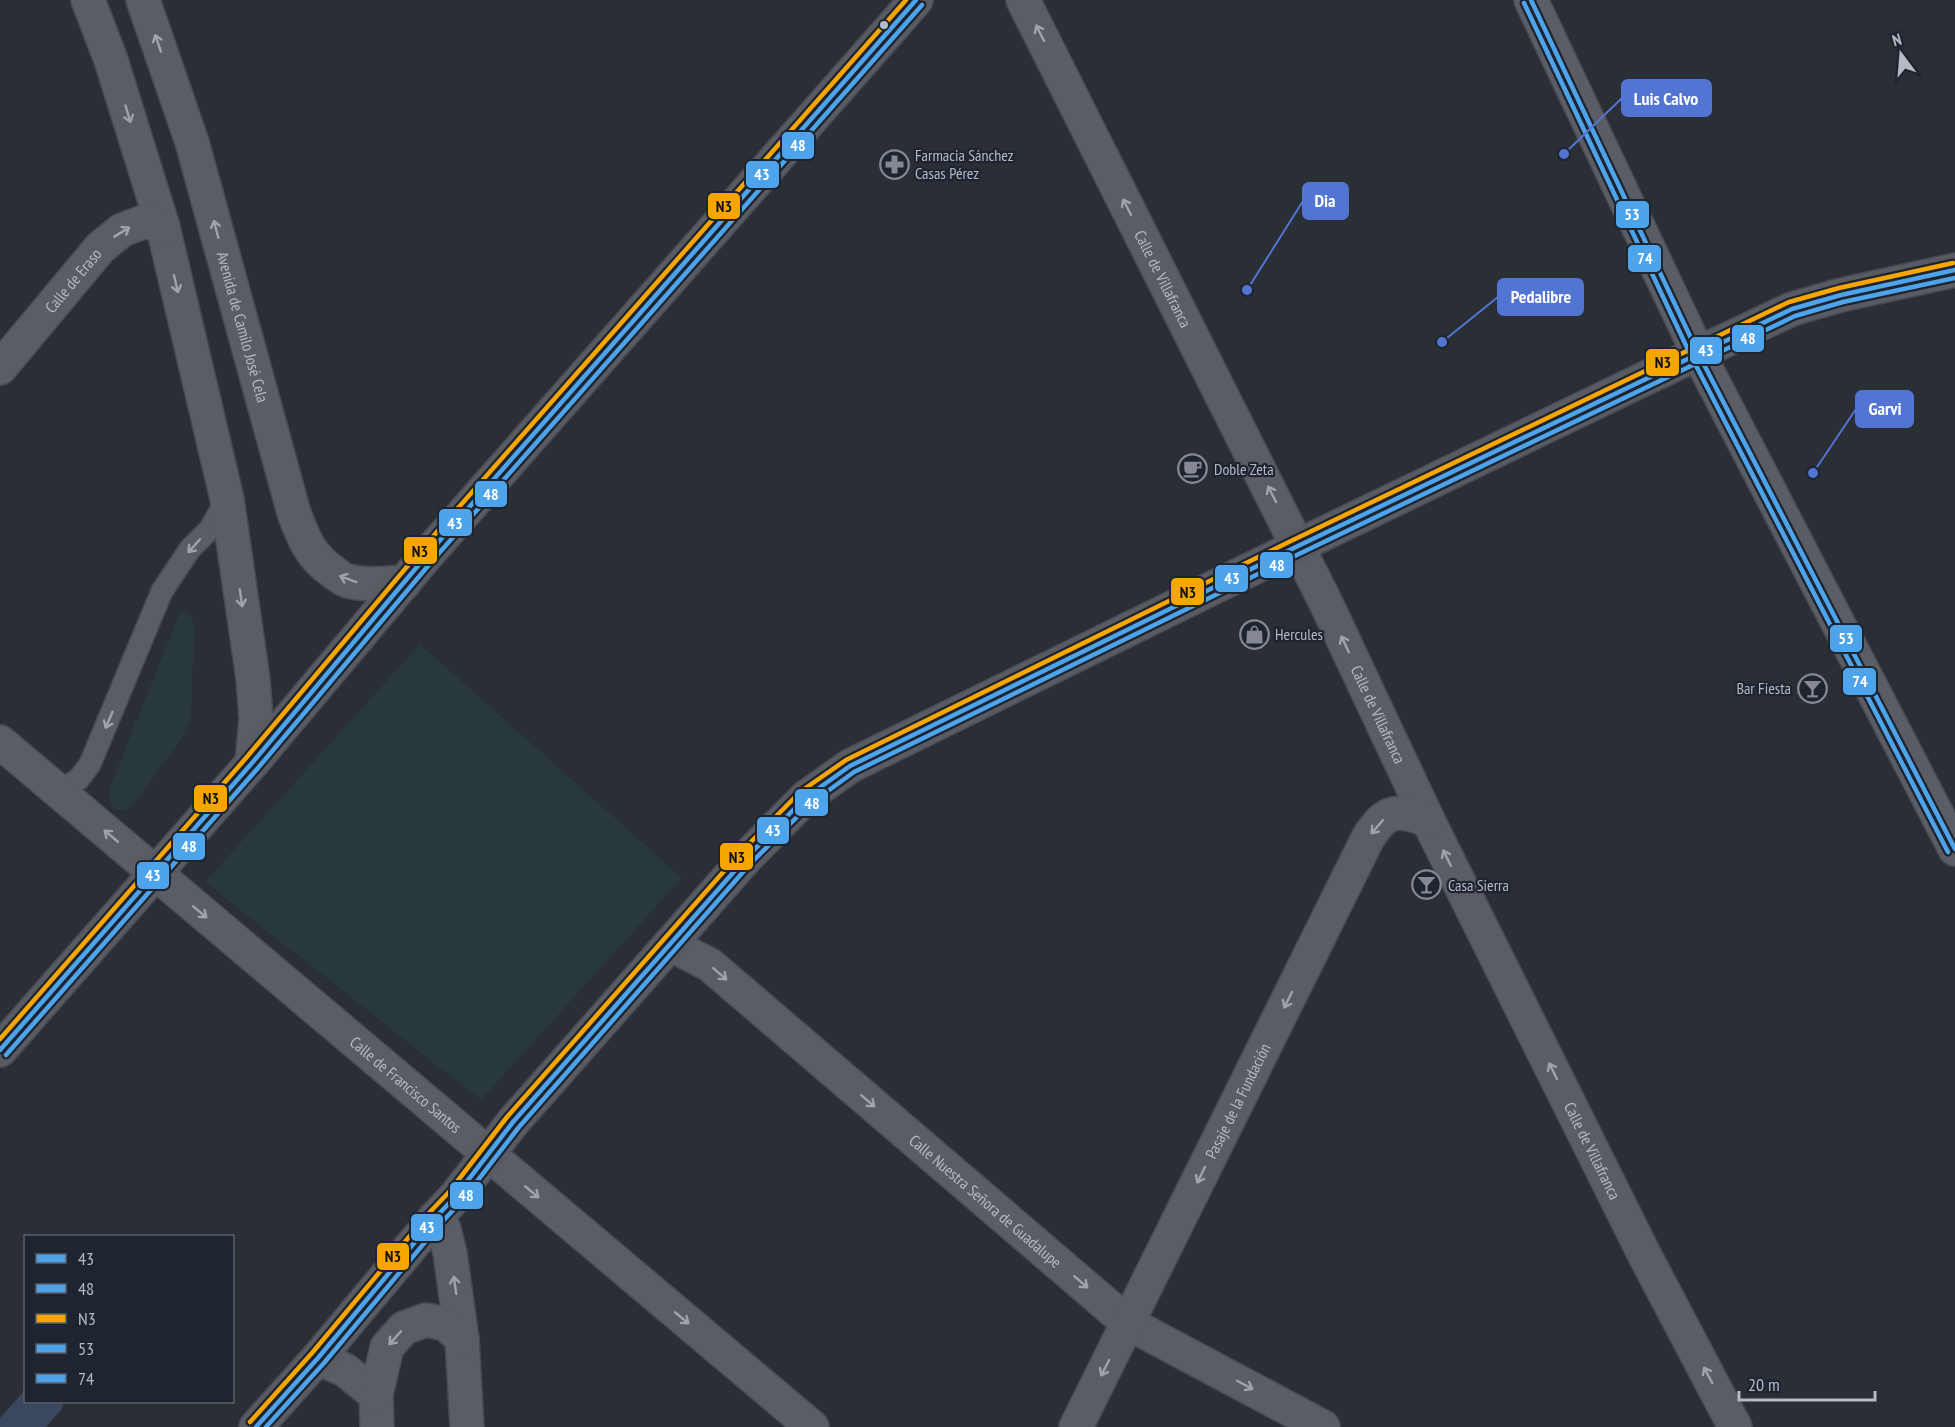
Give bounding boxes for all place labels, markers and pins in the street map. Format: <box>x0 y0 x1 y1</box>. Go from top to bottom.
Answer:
unlabelled marker <box>878 19 890 31</box>
callout: Luis Calvo <box>1622 80 1711 116</box>
place label: Farmacia Sánchez Casas Pérez <box>915 145 1014 183</box>
pharmacy icon: Farmacia Sánchez Casas Pérez <box>878 148 910 180</box>
callout: Dia <box>1303 183 1348 219</box>
callout: Pedalibre <box>1498 279 1583 315</box>
callout: Garvi <box>1856 391 1913 427</box>
cafe icon: Doble Zeta <box>1177 453 1209 485</box>
place label: Doble Zeta <box>1214 459 1274 479</box>
shop icon: Hercules <box>1238 618 1270 650</box>
place label: Hercules <box>1275 624 1323 644</box>
bar icon: Bar Fiesta <box>1796 672 1828 704</box>
place label: Bar Fiesta <box>1736 678 1791 698</box>
bar icon: Casa Sierra <box>1411 869 1443 901</box>
place label: Casa Sierra <box>1448 875 1509 895</box>

